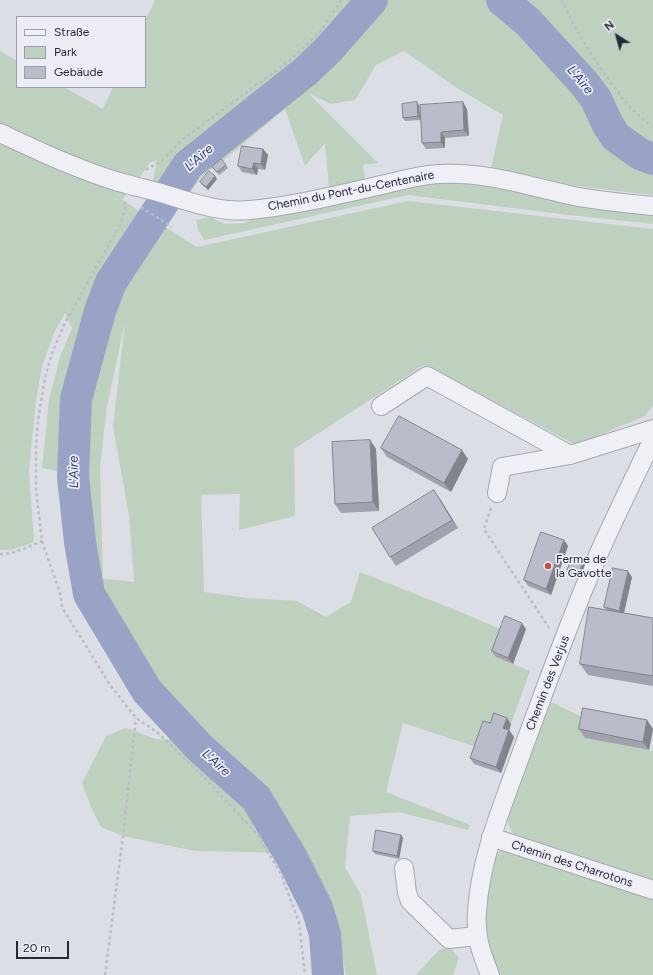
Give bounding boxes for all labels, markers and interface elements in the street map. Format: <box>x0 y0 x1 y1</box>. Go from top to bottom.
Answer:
legend <box>16 16 146 88</box>
north arrow <box>597 16 637 56</box>
text: N <box>602 18 617 34</box>
text: Straße <box>54 25 89 39</box>
text: Park <box>54 45 77 59</box>
water label: L'Aire <box>563 62 597 98</box>
text: Gebäude <box>54 65 103 79</box>
water label: L'Aire <box>182 141 216 175</box>
street label: Chemin du Pont-du-Centenaire <box>267 168 435 214</box>
water label: L'Aire <box>66 455 82 489</box>
place label: Ferme de la Gavotte <box>556 552 612 580</box>
marker: Ferme de la Gavotte <box>543 561 553 571</box>
street label: Chemin des Verjus <box>523 633 573 733</box>
water label: L'Aire <box>199 746 233 780</box>
street label: Chemin des Charrotons <box>509 838 635 890</box>
scale bar <box>18 933 71 959</box>
text: 20 m <box>23 941 51 955</box>

